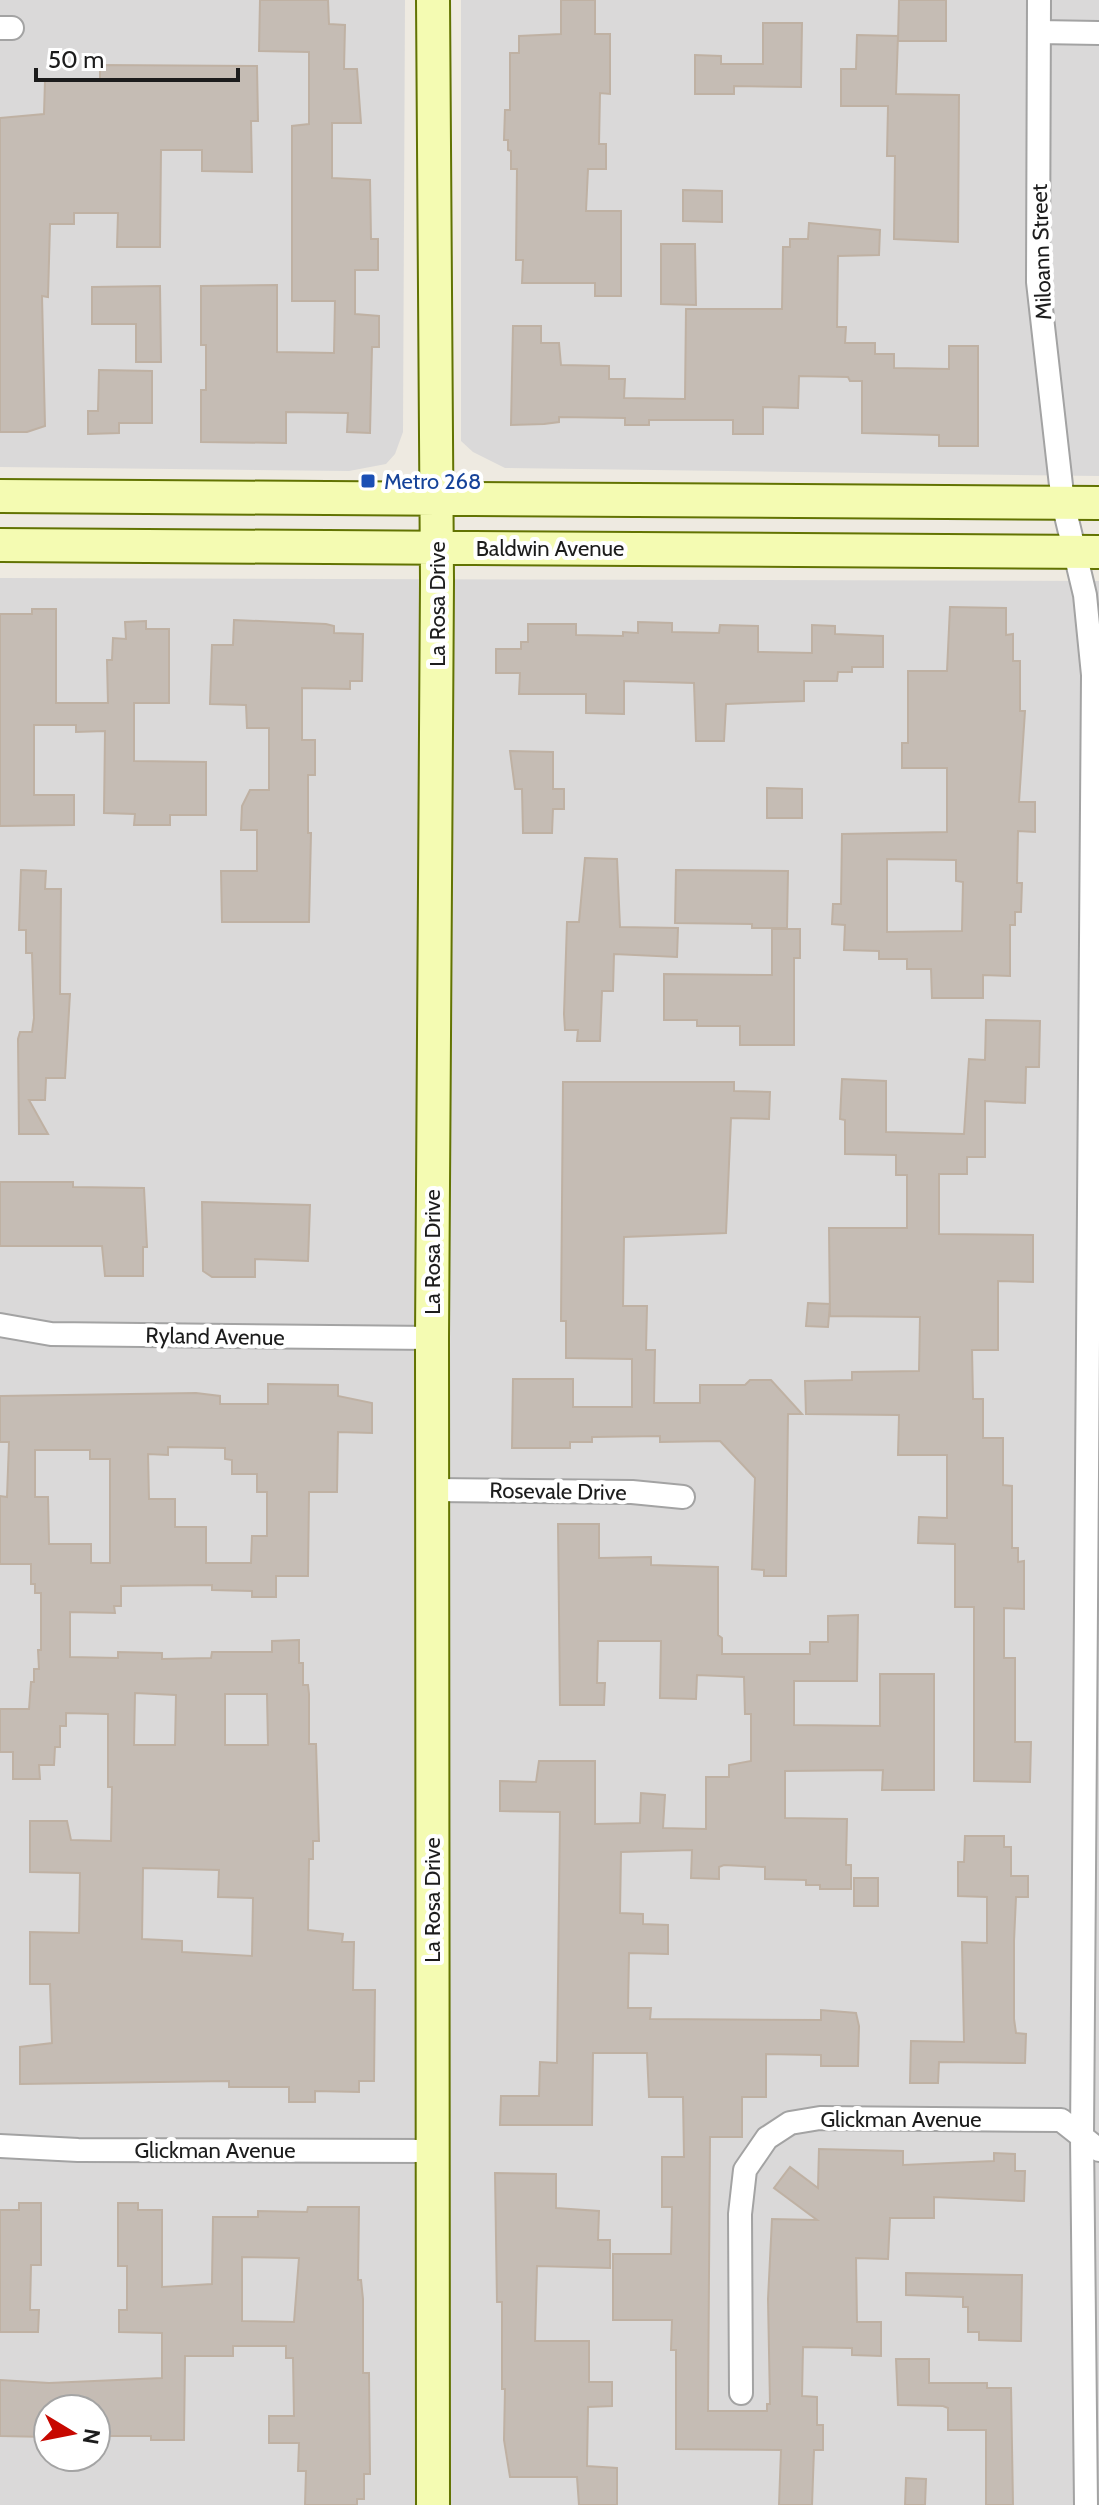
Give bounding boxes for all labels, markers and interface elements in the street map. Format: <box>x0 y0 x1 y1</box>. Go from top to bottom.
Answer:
scale bar <box>36 32 238 82</box>
text: 50 m <box>48 45 104 74</box>
street label: Miloann Street <box>1026 183 1057 320</box>
place label: Metro 268 <box>384 468 481 495</box>
marker: Metro 268 <box>359 472 377 490</box>
street label: Baldwin Avenue <box>476 535 624 562</box>
street label: La Rosa Drive <box>424 541 451 667</box>
street label: La Rosa Drive <box>419 1189 446 1315</box>
street label: Ryland Avenue <box>145 1322 285 1351</box>
street label: Rosevale Drive <box>489 1477 627 1506</box>
street label: La Rosa Drive <box>419 1837 446 1963</box>
street label: Glickman Avenue <box>820 2106 982 2133</box>
street label: Glickman Avenue <box>134 2137 296 2164</box>
north arrow <box>32 2393 112 2473</box>
text: N <box>77 2426 106 2446</box>

